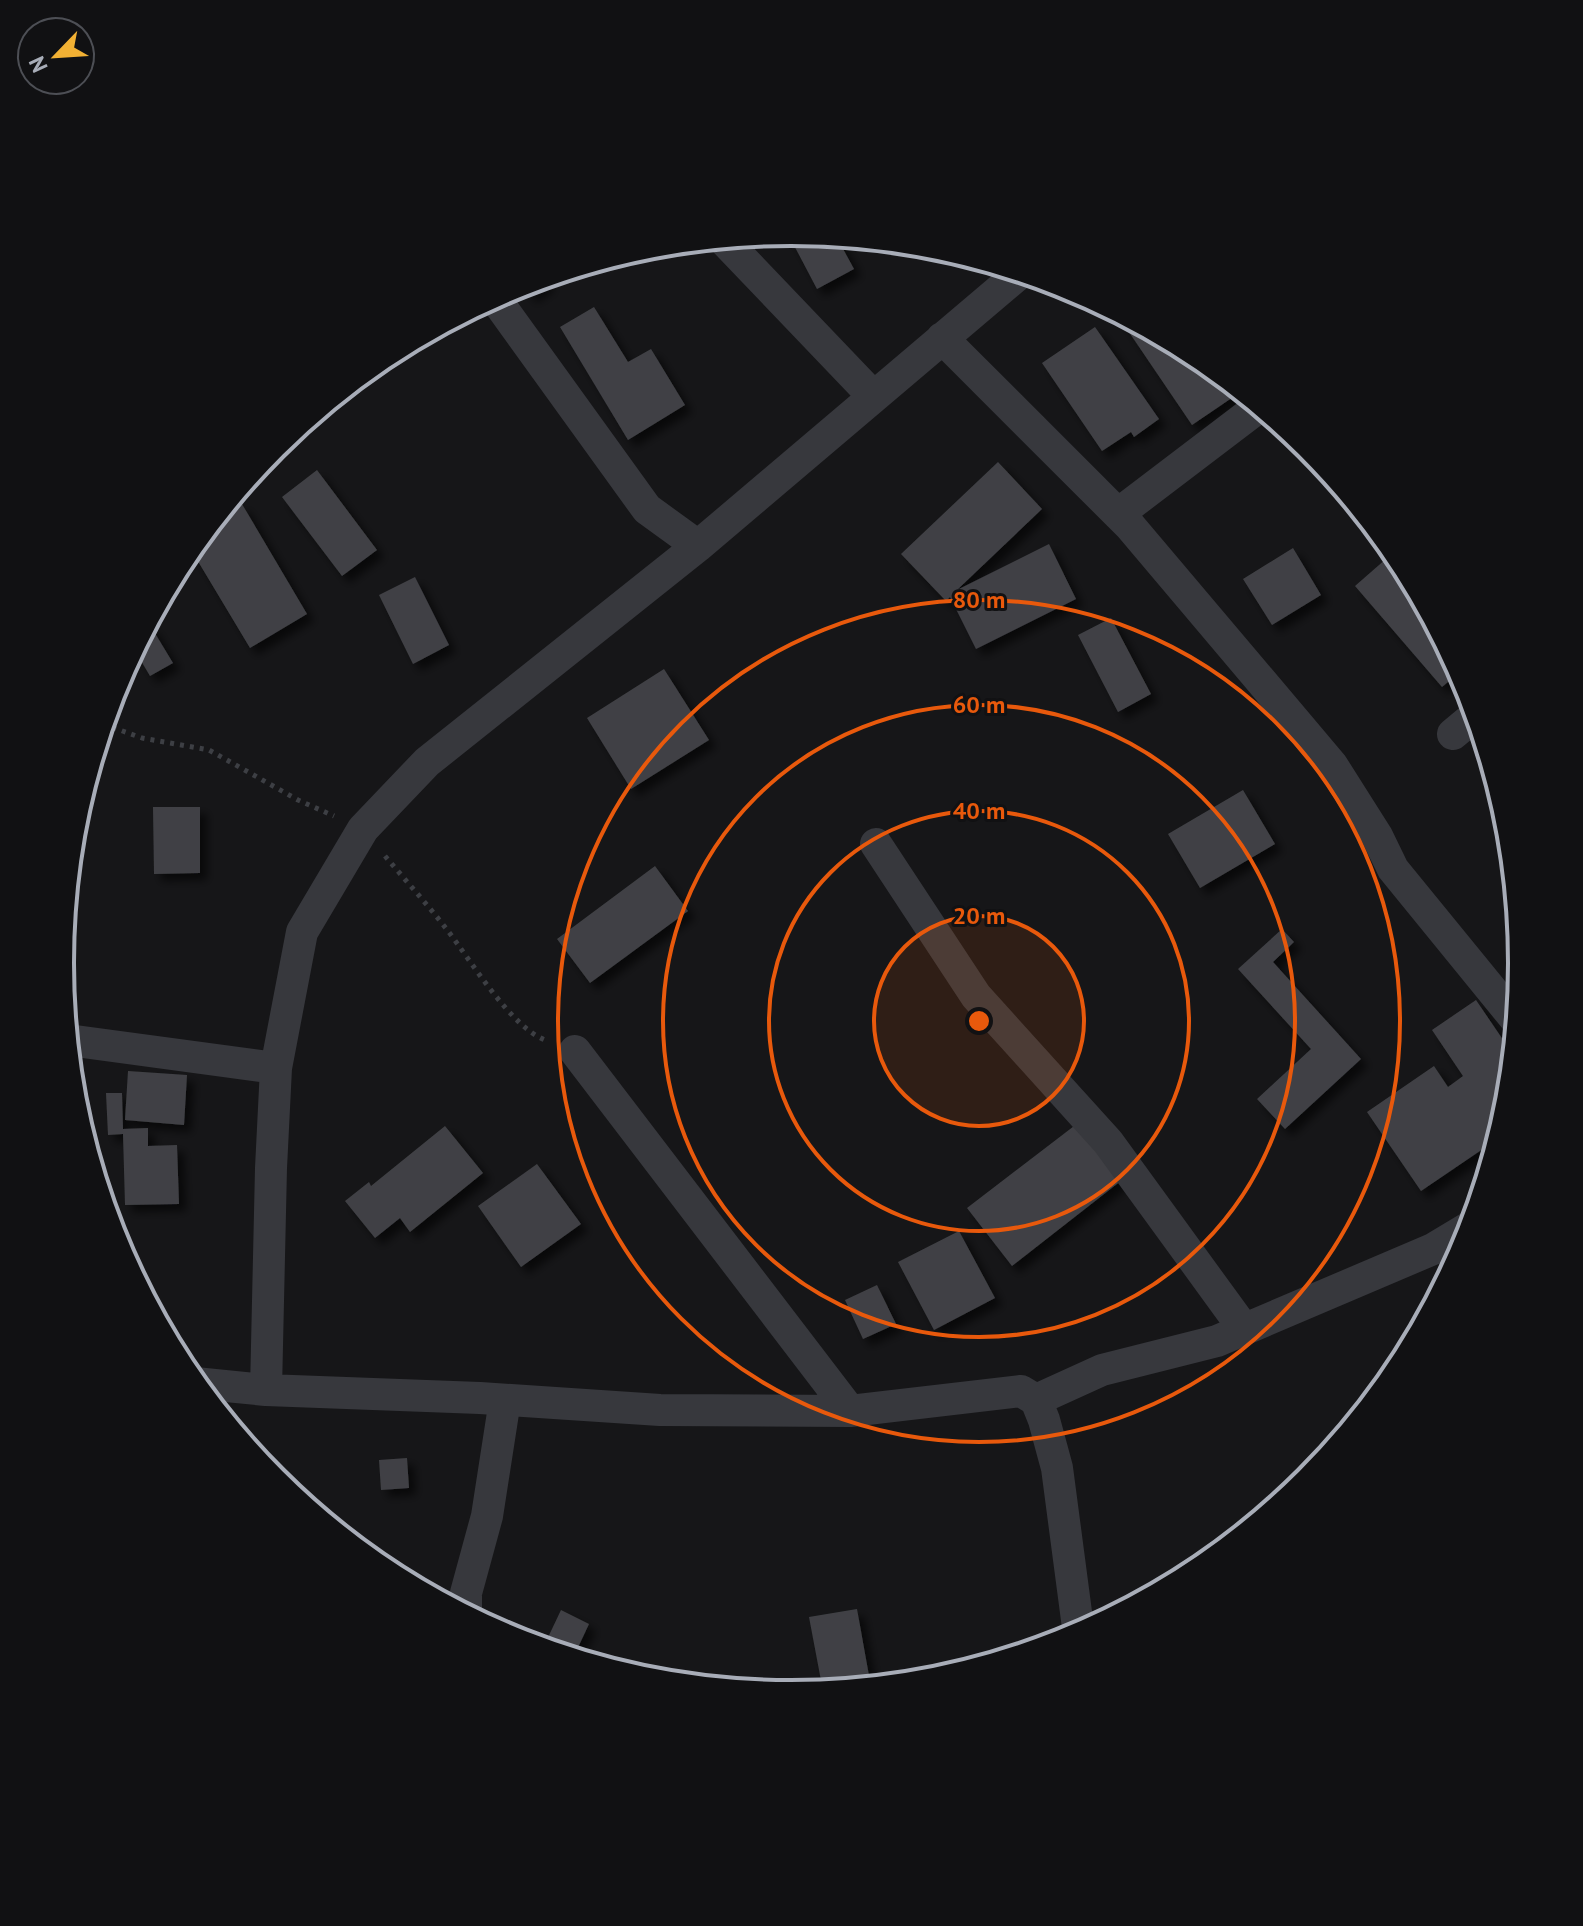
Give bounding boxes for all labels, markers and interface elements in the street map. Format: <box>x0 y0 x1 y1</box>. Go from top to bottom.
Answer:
north arrow <box>16 16 96 96</box>
text: N <box>22 52 54 77</box>
text: 80 m <box>953 584 1005 615</box>
text: 60 m <box>953 689 1005 720</box>
text: 40 m <box>953 795 1005 826</box>
text: 20 m <box>953 900 1005 931</box>
centre of rings <box>965 1007 993 1035</box>

